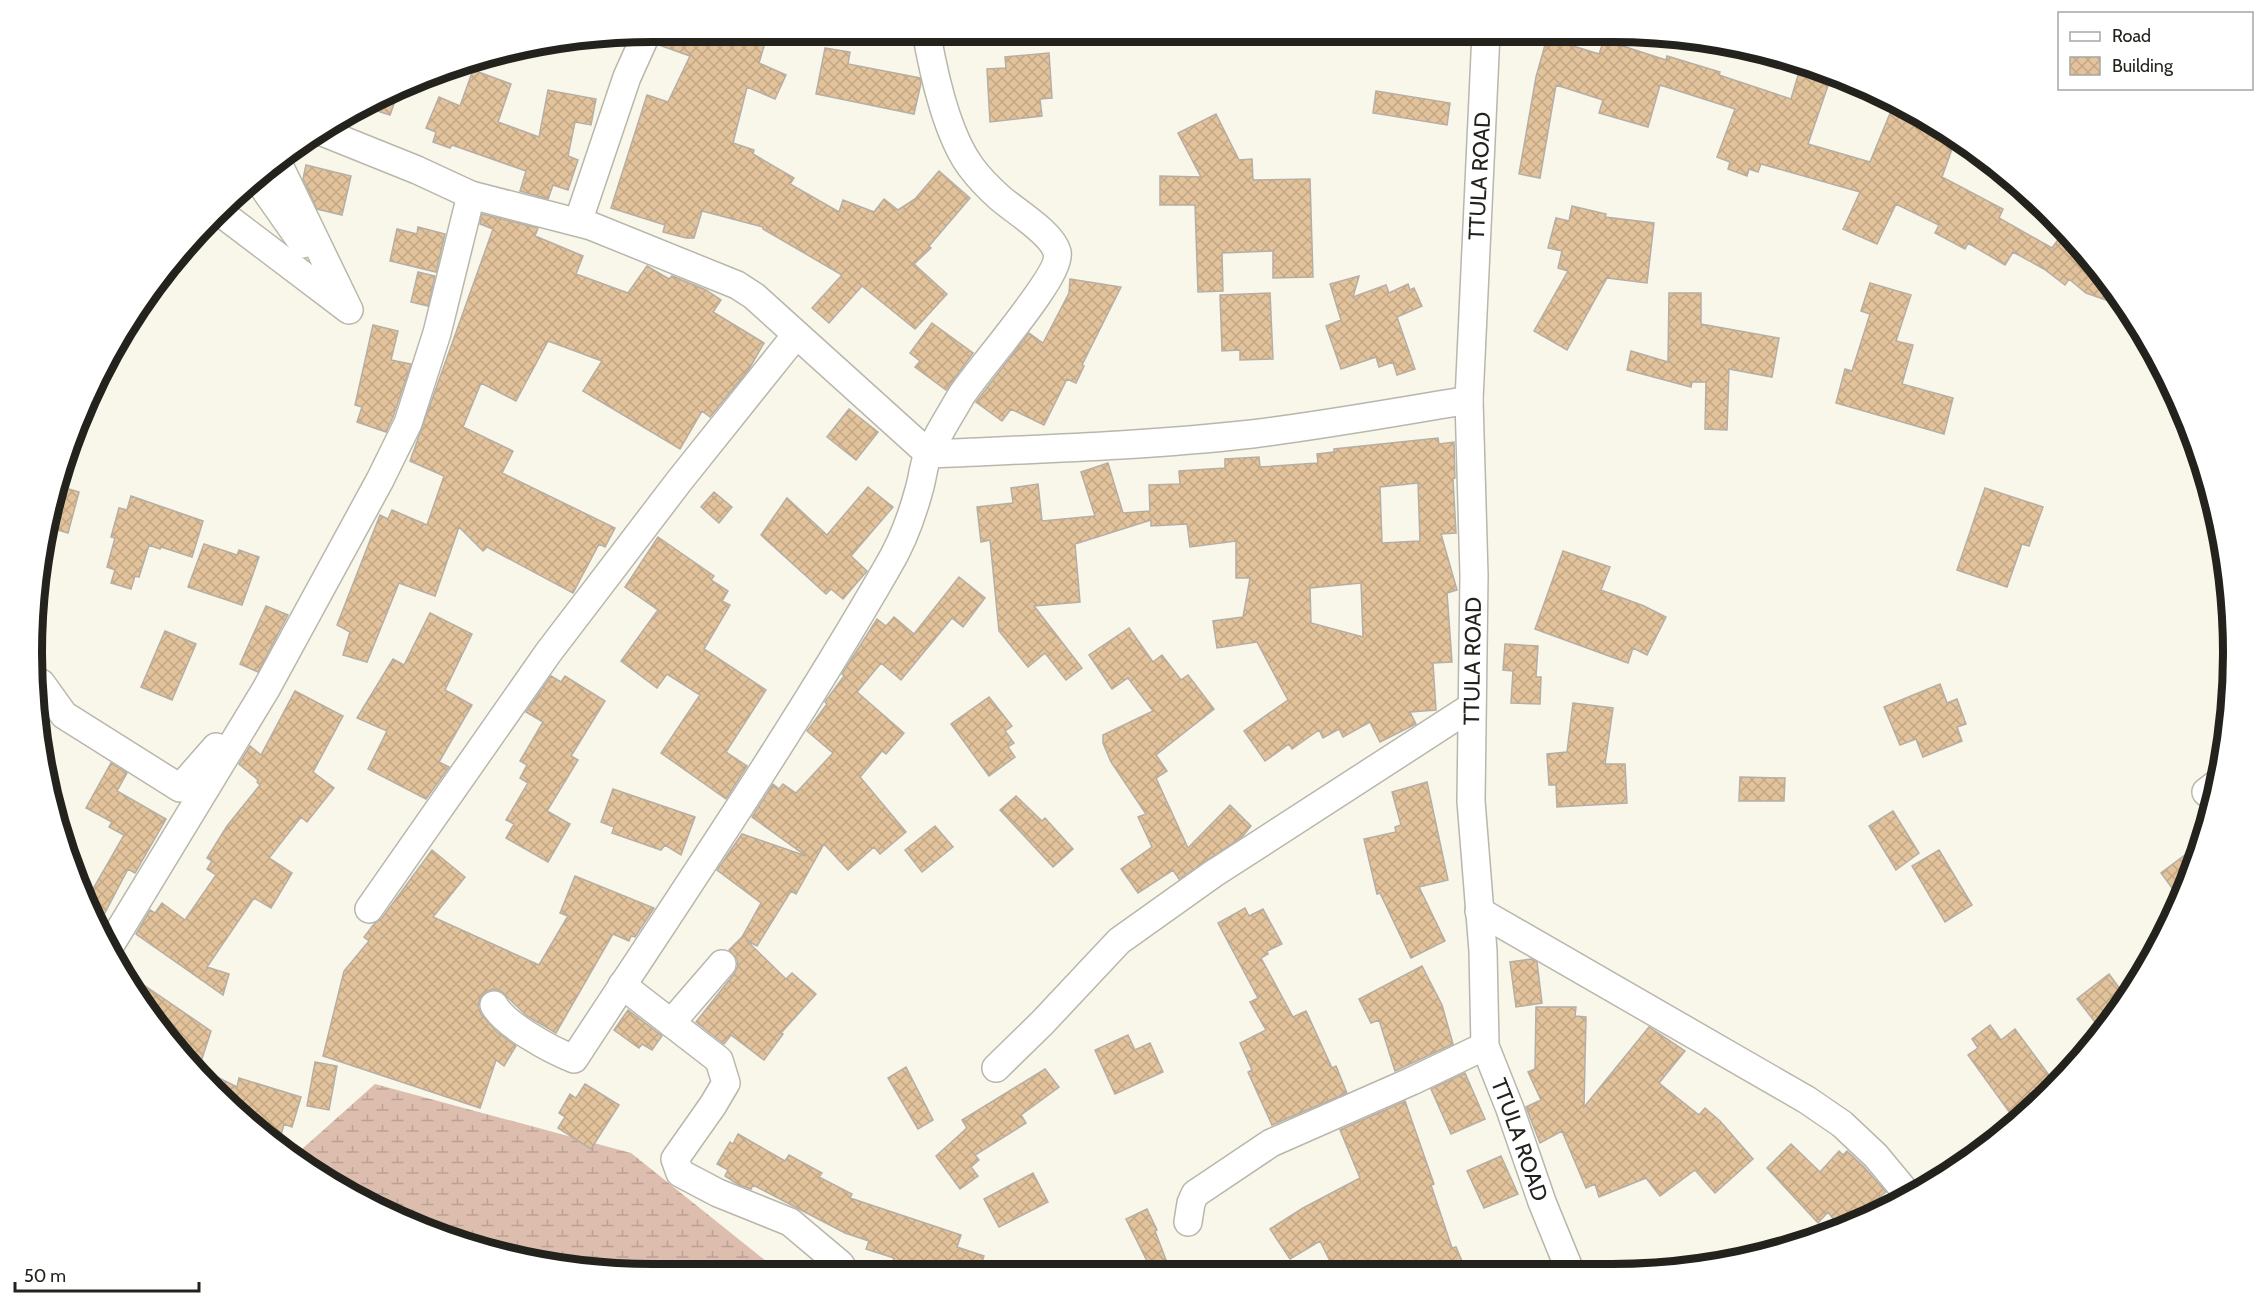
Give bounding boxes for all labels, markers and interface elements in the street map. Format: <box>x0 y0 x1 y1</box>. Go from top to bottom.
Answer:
legend <box>2058 12 2253 90</box>
text: Road <box>2112 25 2151 47</box>
text: Building <box>2112 55 2174 77</box>
street label: TTULA ROAD <box>1463 111 1496 241</box>
street label: TTULA ROAD <box>1458 597 1487 725</box>
street label: TTULA ROAD <box>1485 1074 1554 1205</box>
scale bar <box>15 1255 200 1293</box>
text: 50 m <box>24 1265 66 1287</box>

